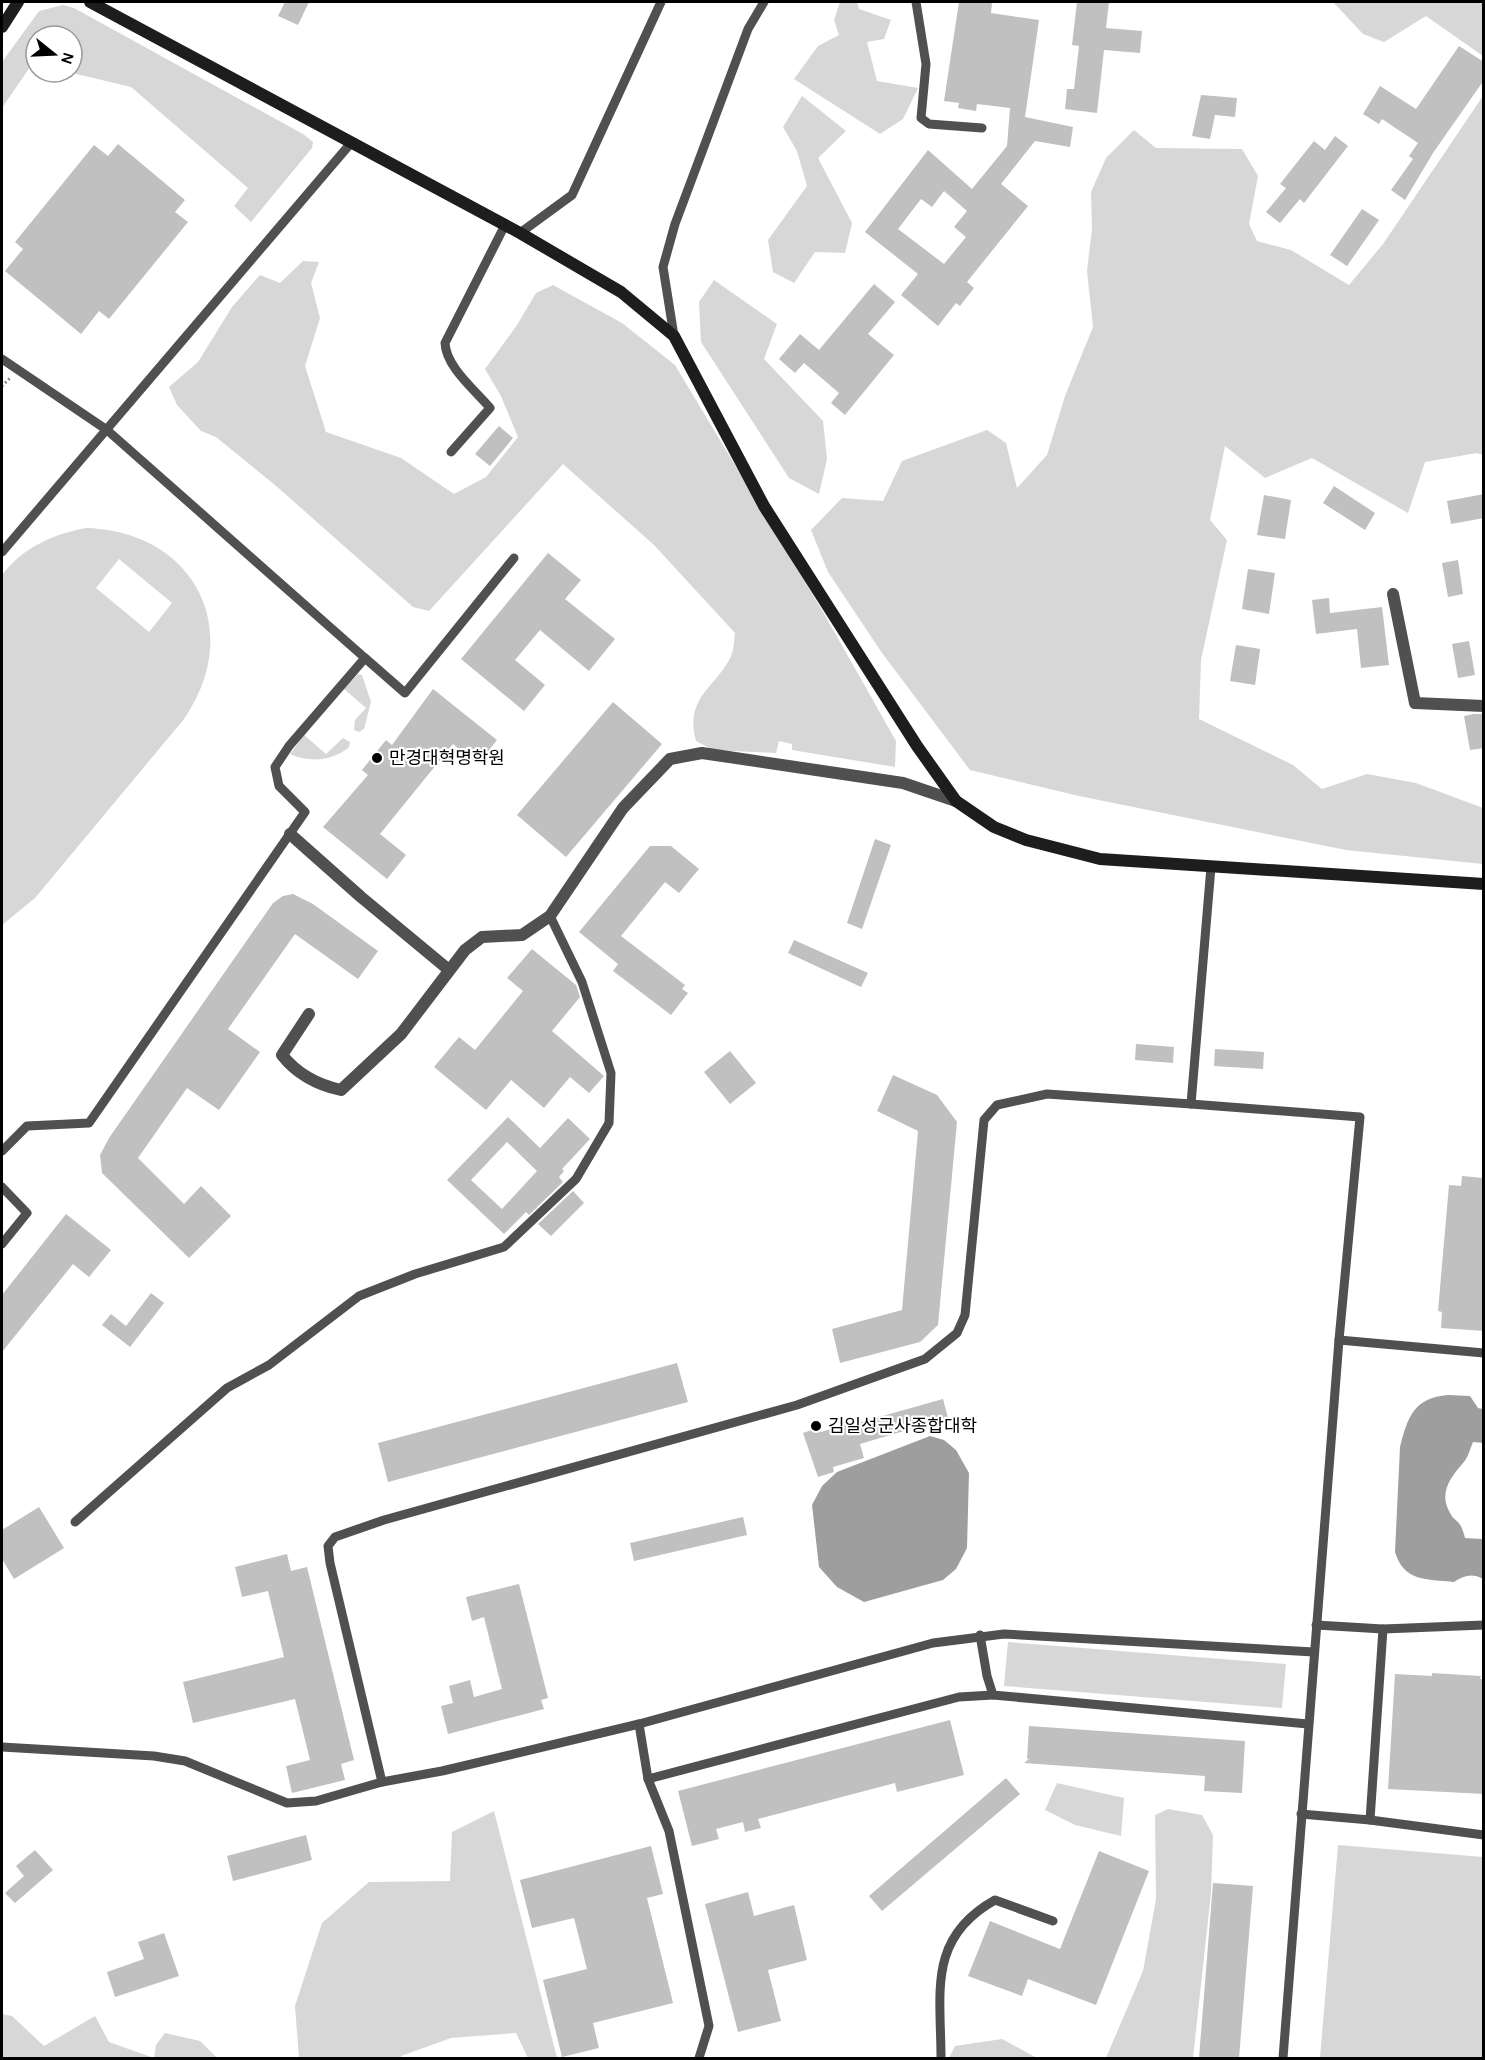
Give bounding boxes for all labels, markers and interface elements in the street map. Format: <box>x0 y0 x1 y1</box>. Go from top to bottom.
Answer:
north arrow <box>24 24 84 84</box>
text: N <box>57 50 79 67</box>
place label: 만경대혁명학원 <box>389 747 505 769</box>
marker: 만경대혁명학원 <box>370 751 384 765</box>
place label: 김일성군사종합대학 <box>828 1415 977 1437</box>
marker: 김일성군사종합대학 <box>809 1419 823 1433</box>

